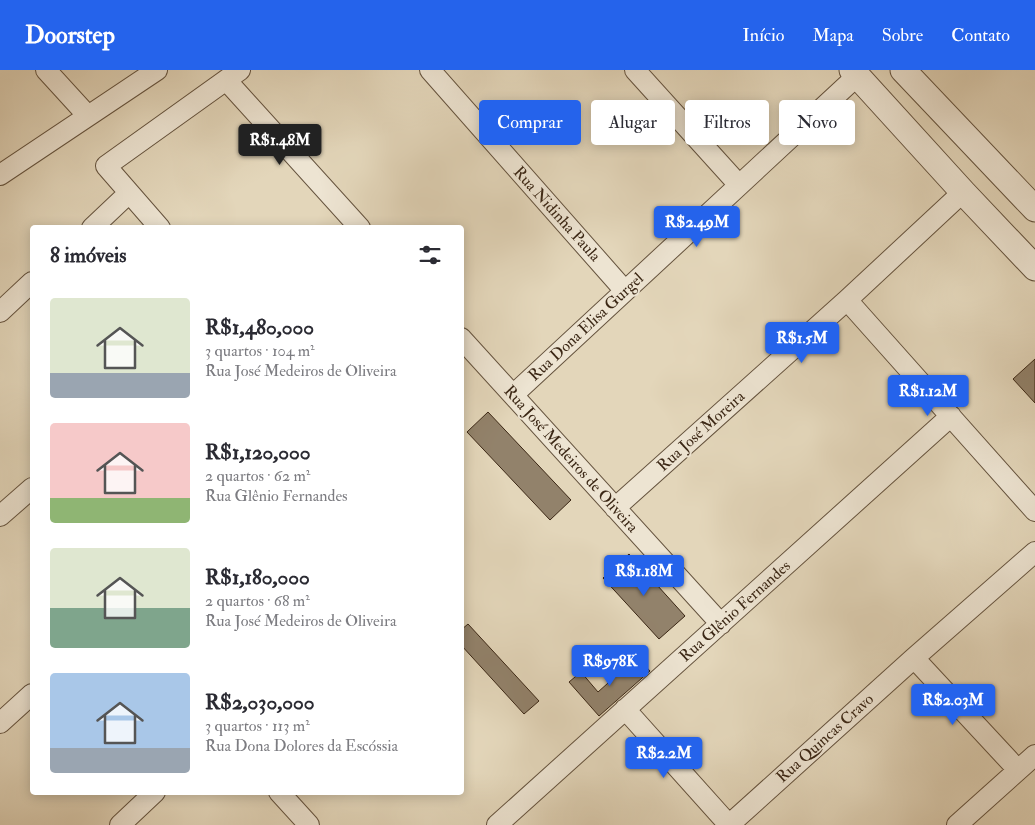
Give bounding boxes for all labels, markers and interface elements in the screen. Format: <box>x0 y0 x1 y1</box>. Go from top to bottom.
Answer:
text: Doorstep <box>25 20 115 51</box>
text: Início <box>743 24 784 47</box>
text: Mapa <box>812 24 854 47</box>
text: Sobre <box>882 24 923 47</box>
text: Contato <box>951 24 1010 47</box>
chip: Comprar <box>479 100 581 145</box>
chip: Alugar <box>591 100 675 145</box>
chip: Filtros <box>685 100 769 145</box>
chip: Novo <box>779 100 855 145</box>
pin: R$1.48M <box>234 124 326 166</box>
text: R$1.48M <box>249 130 311 150</box>
street label: Rua Nidinha Paula <box>509 162 605 266</box>
pin: R$2.49M <box>651 206 743 248</box>
text: R$2.49M <box>665 212 729 232</box>
icon: filters <box>416 241 444 269</box>
text: 8 imóveis <box>50 242 126 269</box>
street label: Rua Dona Elisa Gurgel <box>524 269 648 385</box>
text: R$1,480,000 <box>205 314 314 341</box>
icon: home <box>90 318 150 378</box>
pin: R$1.5M <box>761 322 843 364</box>
text: R$1.5M <box>776 328 828 348</box>
text: 3 quartos · 104 m² <box>205 341 315 361</box>
text: Rua José Medeiros de Oliveira <box>205 361 397 381</box>
pin: R$1.12M <box>882 374 974 417</box>
street label: Rua José Medeiros de Oliveira <box>499 381 643 538</box>
text: R$1.12M <box>899 381 957 401</box>
street label: Rua José Moreira <box>653 386 750 476</box>
text: R$1,120,000 <box>205 439 311 466</box>
icon: home <box>90 443 150 503</box>
text: 2 quartos · 62 m² <box>205 466 310 486</box>
text: Rua Glênio Fernandes <box>205 486 348 506</box>
pin: R$1.18M <box>598 554 690 597</box>
street label: Rua Glênio Fernandes <box>675 556 795 666</box>
text: R$1.18M <box>615 561 673 581</box>
text: R$1,180,000 <box>205 564 310 591</box>
icon: home <box>90 568 150 628</box>
text: 2 quartos · 68 m² <box>205 591 310 611</box>
text: Rua José Medeiros de Oliveira <box>205 611 397 631</box>
pin: R$978K <box>569 644 651 687</box>
text: R$978K <box>583 651 637 671</box>
pin: R$2.03M <box>907 684 999 726</box>
text: R$2,030,000 <box>205 689 314 716</box>
street label: Rua Quincas Cravo <box>772 689 878 787</box>
text: R$2.03M <box>922 690 984 710</box>
icon: home <box>90 693 150 753</box>
text: 3 quartos · 113 m² <box>205 716 310 736</box>
text: Rua Dona Dolores da Escóssia <box>205 736 398 756</box>
pin: R$2.2M <box>623 736 705 779</box>
text: R$2.2M <box>636 743 692 763</box>

